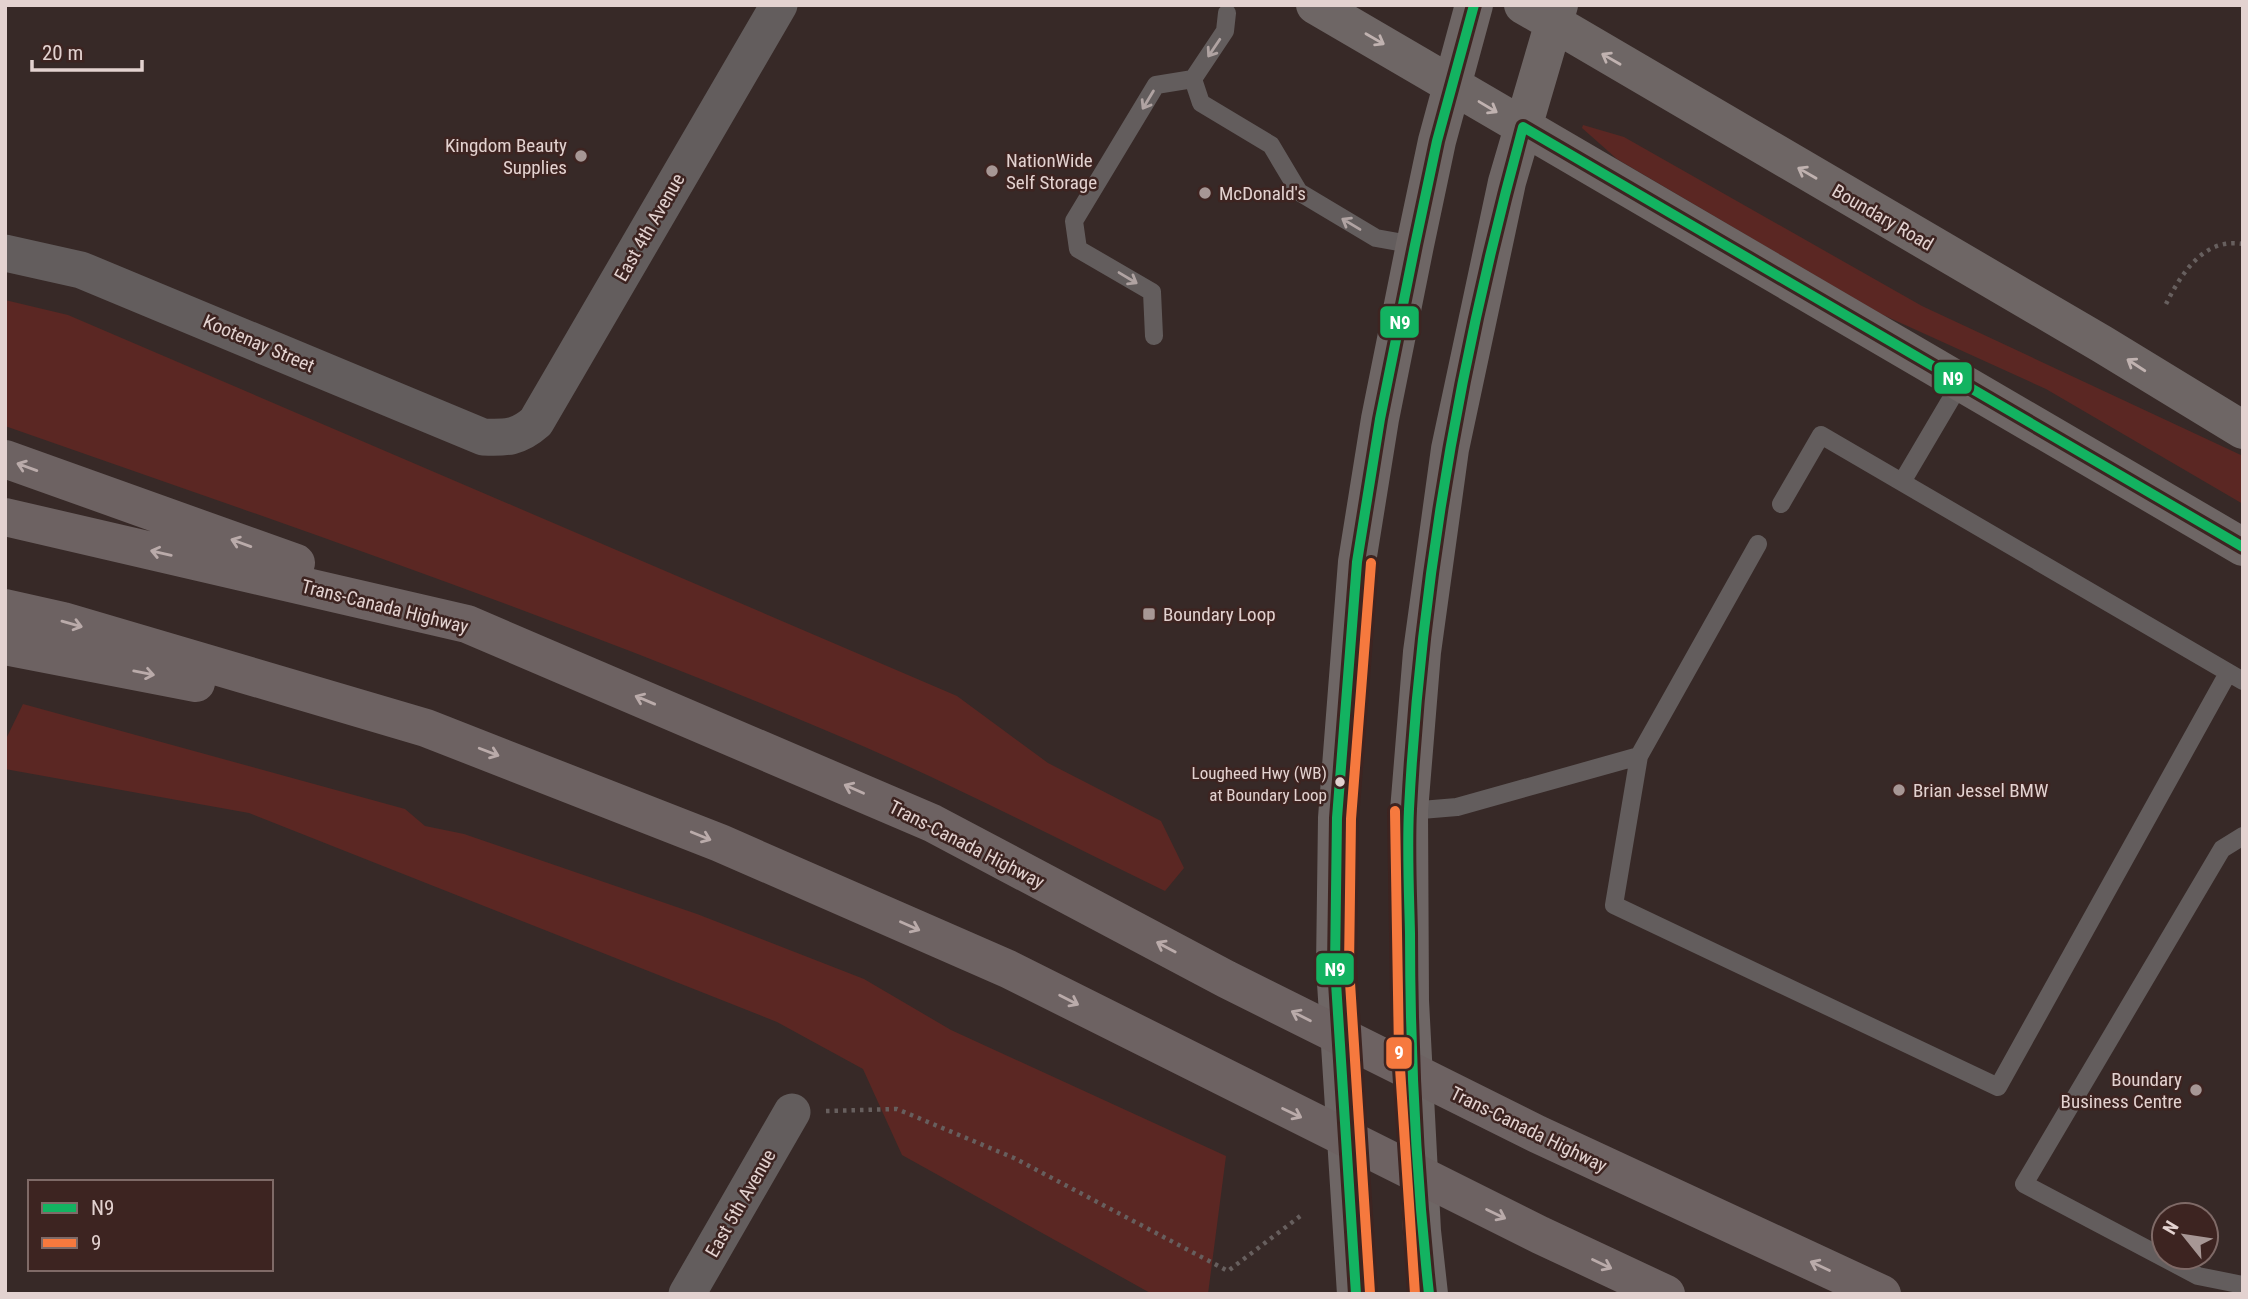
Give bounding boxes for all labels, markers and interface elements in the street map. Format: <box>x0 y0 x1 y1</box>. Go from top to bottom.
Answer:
scale bar <box>32 28 142 72</box>
one-way arrow <box>1364 32 1384 46</box>
one-way arrow <box>1207 37 1221 57</box>
text: 20 m <box>42 41 83 65</box>
one-way arrow <box>1601 52 1621 66</box>
one-way arrow <box>1140 89 1154 109</box>
one-way arrow <box>1478 100 1498 114</box>
place label: Kingdom Beauty Supplies <box>445 134 567 179</box>
marker: Kingdom Beauty Supplies <box>573 148 589 164</box>
place label: NationWide Self Storage <box>1006 149 1097 194</box>
marker: NationWide Self Storage <box>984 163 1000 179</box>
one-way arrow <box>1798 166 1818 180</box>
street label: East 4th Avenue <box>609 169 690 285</box>
street label: Boundary Road <box>1828 179 1938 256</box>
place label: McDonald's <box>1219 182 1306 205</box>
marker: McDonald's <box>1197 185 1213 201</box>
one-way arrow <box>1342 217 1362 231</box>
one-way arrow <box>1117 271 1137 285</box>
line badge: N9 <box>1379 305 1420 339</box>
street label: Kootenay Street <box>200 310 318 377</box>
text: N9 <box>1389 311 1411 334</box>
one-way arrow <box>2126 358 2146 372</box>
line badge: N9 <box>1933 361 1973 395</box>
text: N9 <box>1942 367 1964 390</box>
one-way arrow <box>16 459 38 472</box>
one-way arrow <box>230 536 252 548</box>
one-way arrow <box>150 546 173 560</box>
street label: Trans-Canada Highway <box>299 575 471 638</box>
place label: Boundary Loop <box>1163 603 1276 626</box>
marker: Boundary Loop <box>1141 606 1157 622</box>
one-way arrow <box>60 618 82 631</box>
one-way arrow <box>132 667 155 681</box>
one-way arrow <box>635 693 656 706</box>
one-way arrow <box>478 747 500 760</box>
place label: Lougheed Hwy (WB) at Boundary Loop <box>1192 763 1327 805</box>
marker: Lougheed Hwy (WB) at Boundary Loop <box>1333 775 1347 789</box>
place label: Brian Jessel BMW <box>1913 779 2048 802</box>
one-way arrow <box>844 782 865 795</box>
marker: Brian Jessel BMW <box>1891 782 1907 798</box>
street label: Trans-Canada Highway <box>885 795 1048 894</box>
one-way arrow <box>690 830 711 843</box>
one-way arrow <box>899 920 920 933</box>
one-way arrow <box>1156 940 1177 953</box>
line badge: N9 <box>1315 952 1355 986</box>
text: N9 <box>1324 958 1346 981</box>
one-way arrow <box>1058 993 1079 1007</box>
one-way arrow <box>1291 1009 1312 1023</box>
line badge: 9 <box>1385 1036 1413 1070</box>
text: 9 <box>1394 1041 1404 1064</box>
place label: Boundary Business Centre <box>2061 1068 2182 1113</box>
street label: Trans-Canada Highway <box>1447 1082 1611 1177</box>
marker: Boundary Business Centre <box>2188 1082 2204 1098</box>
one-way arrow <box>1281 1106 1302 1120</box>
street label: East 5th Avenue <box>700 1145 781 1261</box>
legend <box>28 1180 273 1271</box>
text: N9 <box>91 1196 114 1220</box>
north arrow <box>2150 1201 2220 1271</box>
one-way arrow <box>1485 1207 1506 1221</box>
text: N <box>2158 1217 2184 1239</box>
text: 9 <box>91 1231 101 1255</box>
one-way arrow <box>1591 1258 1612 1271</box>
one-way arrow <box>1810 1259 1831 1272</box>

